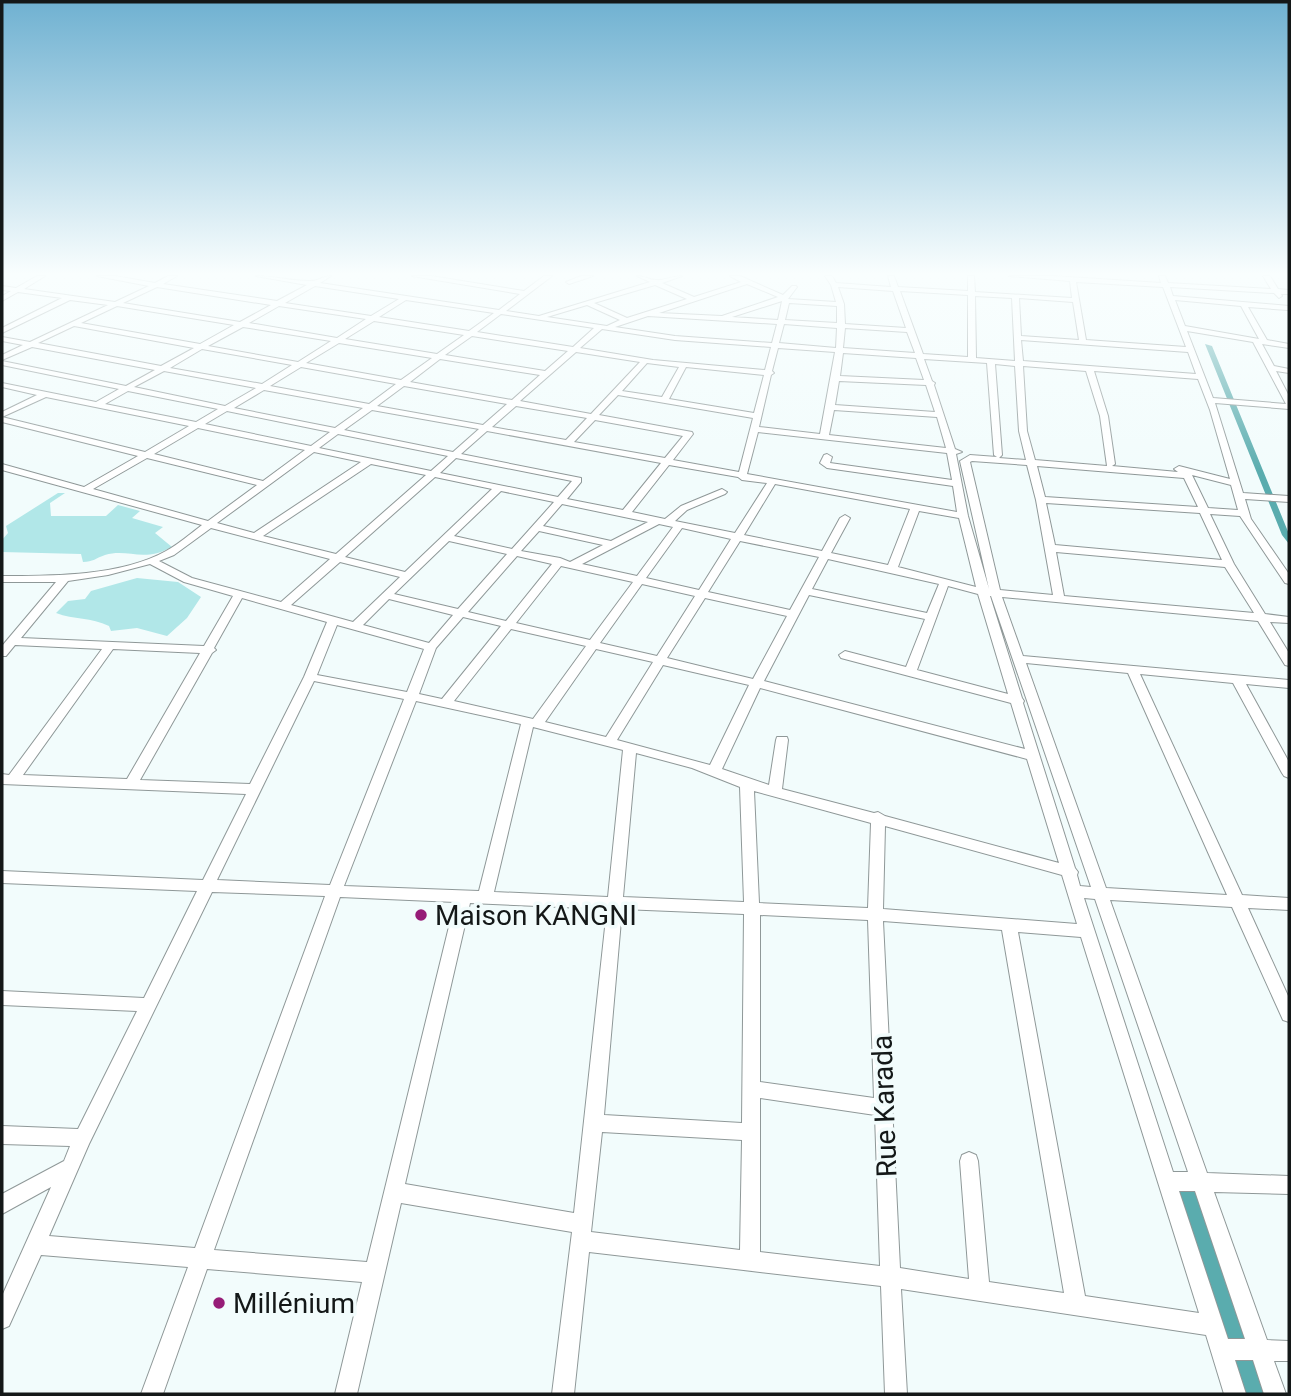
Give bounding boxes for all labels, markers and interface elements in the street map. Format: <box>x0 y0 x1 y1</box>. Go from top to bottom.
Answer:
place label: Maison KANGNI <box>435 899 637 932</box>
marker: Maison KANGNI <box>413 907 429 923</box>
street label: Rue Karada <box>866 1034 903 1178</box>
place label: Millénium <box>233 1287 355 1320</box>
marker: Millénium <box>211 1295 227 1311</box>

